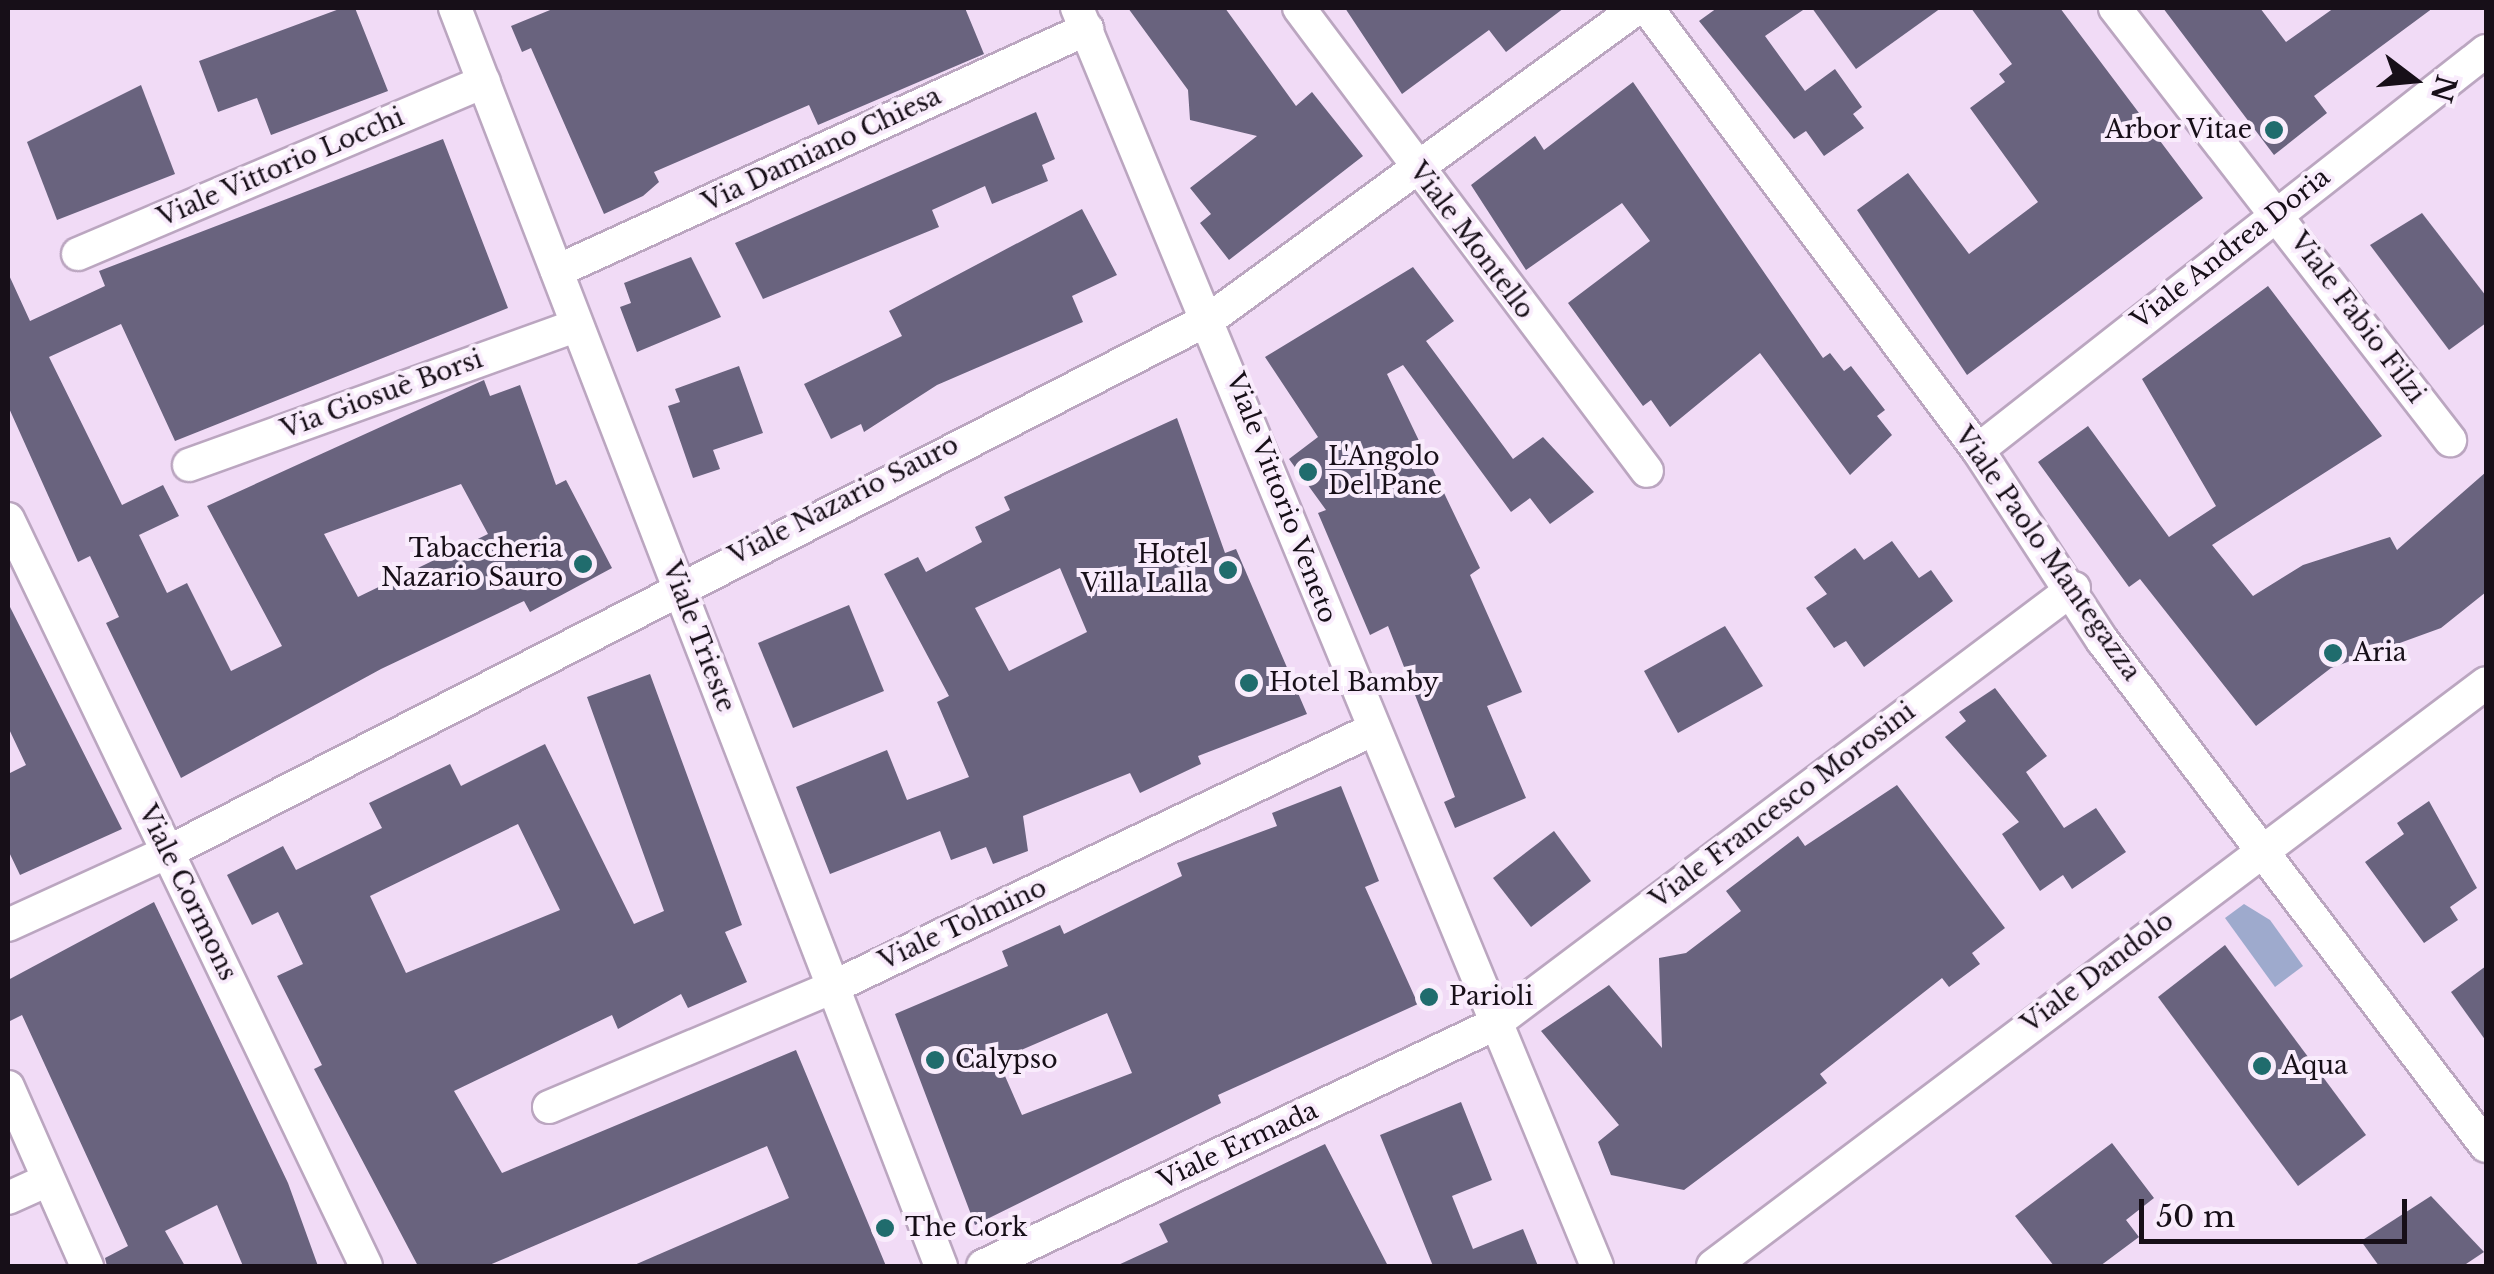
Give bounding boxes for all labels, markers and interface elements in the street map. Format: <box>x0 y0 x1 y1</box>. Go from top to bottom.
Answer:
north arrow <box>2364 30 2464 130</box>
text: N <box>2423 71 2464 106</box>
street label: Via Damiano Chiesa <box>698 81 946 219</box>
street label: Viale Vittorio Locchi <box>153 102 409 234</box>
place label: Arbor Vitae <box>2103 115 2252 145</box>
marker: Arbor Vitae <box>2261 117 2287 143</box>
street label: Viale Montello <box>1402 157 1540 325</box>
street label: Viale Andrea Doria <box>2125 162 2337 336</box>
street label: Viale Fabio Filzi <box>2283 227 2431 409</box>
street label: Via Giosuè Borsi <box>277 345 487 445</box>
street label: Viale Vittorio Veneto <box>1219 368 1343 628</box>
street label: Viale Paolo Mantegazza <box>1948 421 2146 687</box>
street label: Viale Nazario Sauro <box>724 430 964 572</box>
place label: L'Angolo Del Pane <box>1328 443 1442 502</box>
marker: L'Angolo Del Pane <box>1297 461 1319 483</box>
place label: Tabaccheria Nazario Sauro <box>381 535 563 594</box>
place label: Hotel Villa Lalla <box>1081 541 1208 600</box>
marker: Tabaccheria Nazario Sauro <box>572 553 594 575</box>
street label: Viale Trieste <box>655 557 741 717</box>
marker: Hotel Villa Lalla <box>1217 559 1239 581</box>
place label: Aria <box>2353 638 2407 668</box>
marker: Aria <box>2322 642 2344 664</box>
place label: Hotel Bamby <box>1269 668 1439 698</box>
marker: Hotel Bamby <box>1238 672 1260 694</box>
street label: Viale Francesco Morosini <box>1645 697 1921 915</box>
street label: Viale Cormons <box>132 800 242 986</box>
street label: Viale Tolmino <box>874 873 1052 977</box>
street label: Viale Dandolo <box>2016 906 2180 1040</box>
place label: Parioli <box>1449 982 1533 1012</box>
marker: Parioli <box>1418 986 1440 1008</box>
place label: Calypso <box>955 1045 1058 1075</box>
marker: Calypso <box>924 1049 946 1071</box>
place label: Aqua <box>2282 1051 2348 1081</box>
marker: Aqua <box>2251 1055 2273 1077</box>
street label: Viale Ermada <box>1153 1096 1323 1196</box>
scale bar <box>2144 1179 2412 1241</box>
text: 50 m <box>2156 1198 2235 1235</box>
place label: The Cork <box>905 1213 1027 1243</box>
marker: The Cork <box>874 1217 896 1239</box>

